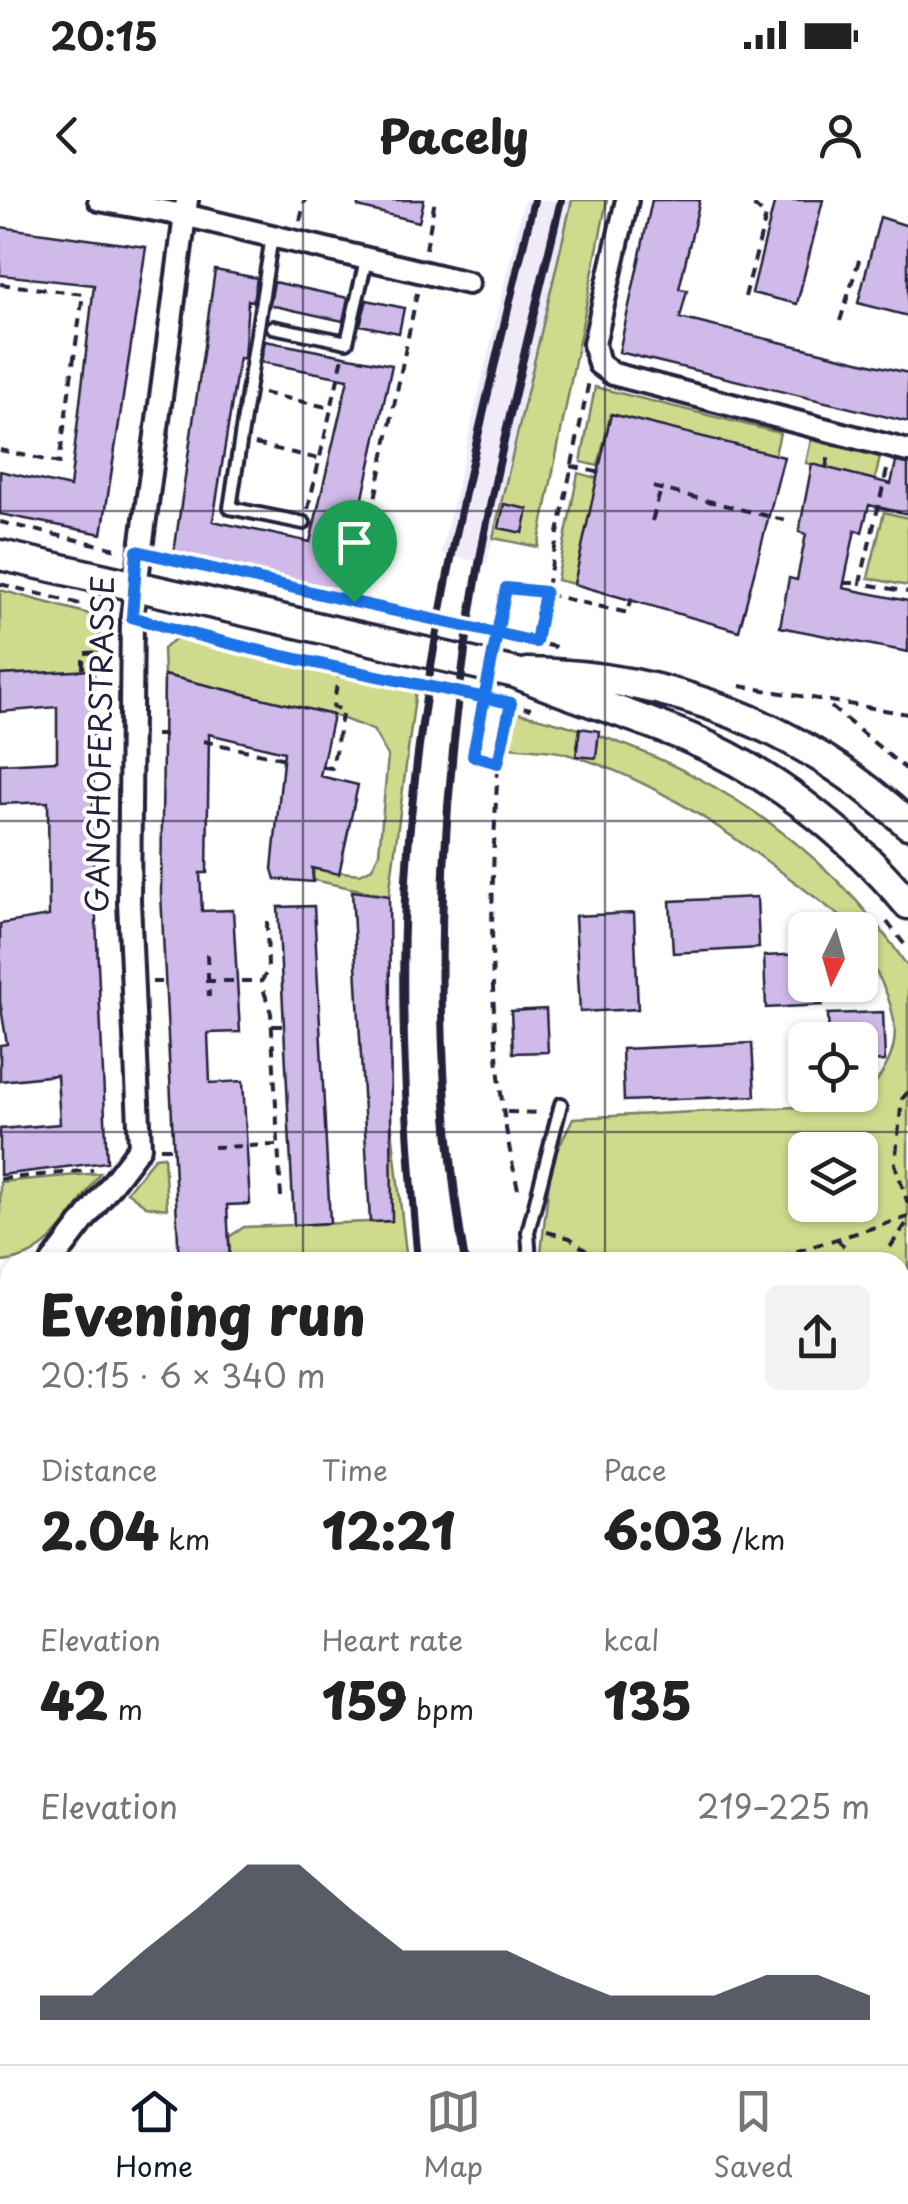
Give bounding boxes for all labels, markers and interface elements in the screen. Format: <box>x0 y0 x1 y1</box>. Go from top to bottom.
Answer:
text: 20:15 <box>50 7 158 64</box>
text: Pacely <box>379 101 529 169</box>
icon: back <box>40 108 95 163</box>
icon: person <box>813 108 868 163</box>
pin <box>312 500 397 603</box>
icon: arrive <box>327 515 382 570</box>
street label: GANGHOFERSTRASSE <box>73 575 124 913</box>
north arrow <box>788 912 878 1002</box>
map controls <box>788 912 878 1222</box>
button: locate <box>788 1022 878 1112</box>
button: layers <box>788 1132 878 1222</box>
text: Evening run <box>40 1272 366 1355</box>
button: share <box>765 1285 870 1390</box>
text: 20:15 · 6 × 340 m <box>40 1351 326 1399</box>
text: Distance <box>40 1448 158 1491</box>
text: Time <box>322 1448 388 1491</box>
text: Pace <box>603 1448 667 1491</box>
text: 2.04 <box>40 1491 159 1567</box>
text: 12:21 <box>322 1491 455 1567</box>
text: 6:03 <box>603 1491 723 1567</box>
text: km <box>159 1517 210 1560</box>
text: /km <box>723 1517 785 1560</box>
text: Elevation <box>40 1618 161 1661</box>
text: Heart rate <box>322 1618 463 1661</box>
text: kcal <box>603 1618 659 1661</box>
text: 42 <box>40 1661 108 1737</box>
text: 159 <box>322 1661 407 1737</box>
text: 135 <box>603 1661 692 1737</box>
text: m <box>108 1687 143 1730</box>
text: bpm <box>407 1687 474 1730</box>
text: Elevation <box>40 1782 178 1830</box>
text: 219–225 m <box>697 1782 870 1830</box>
tab: Home <box>115 2084 193 2187</box>
tab: Map <box>423 2084 483 2187</box>
tab: Saved <box>713 2084 793 2187</box>

